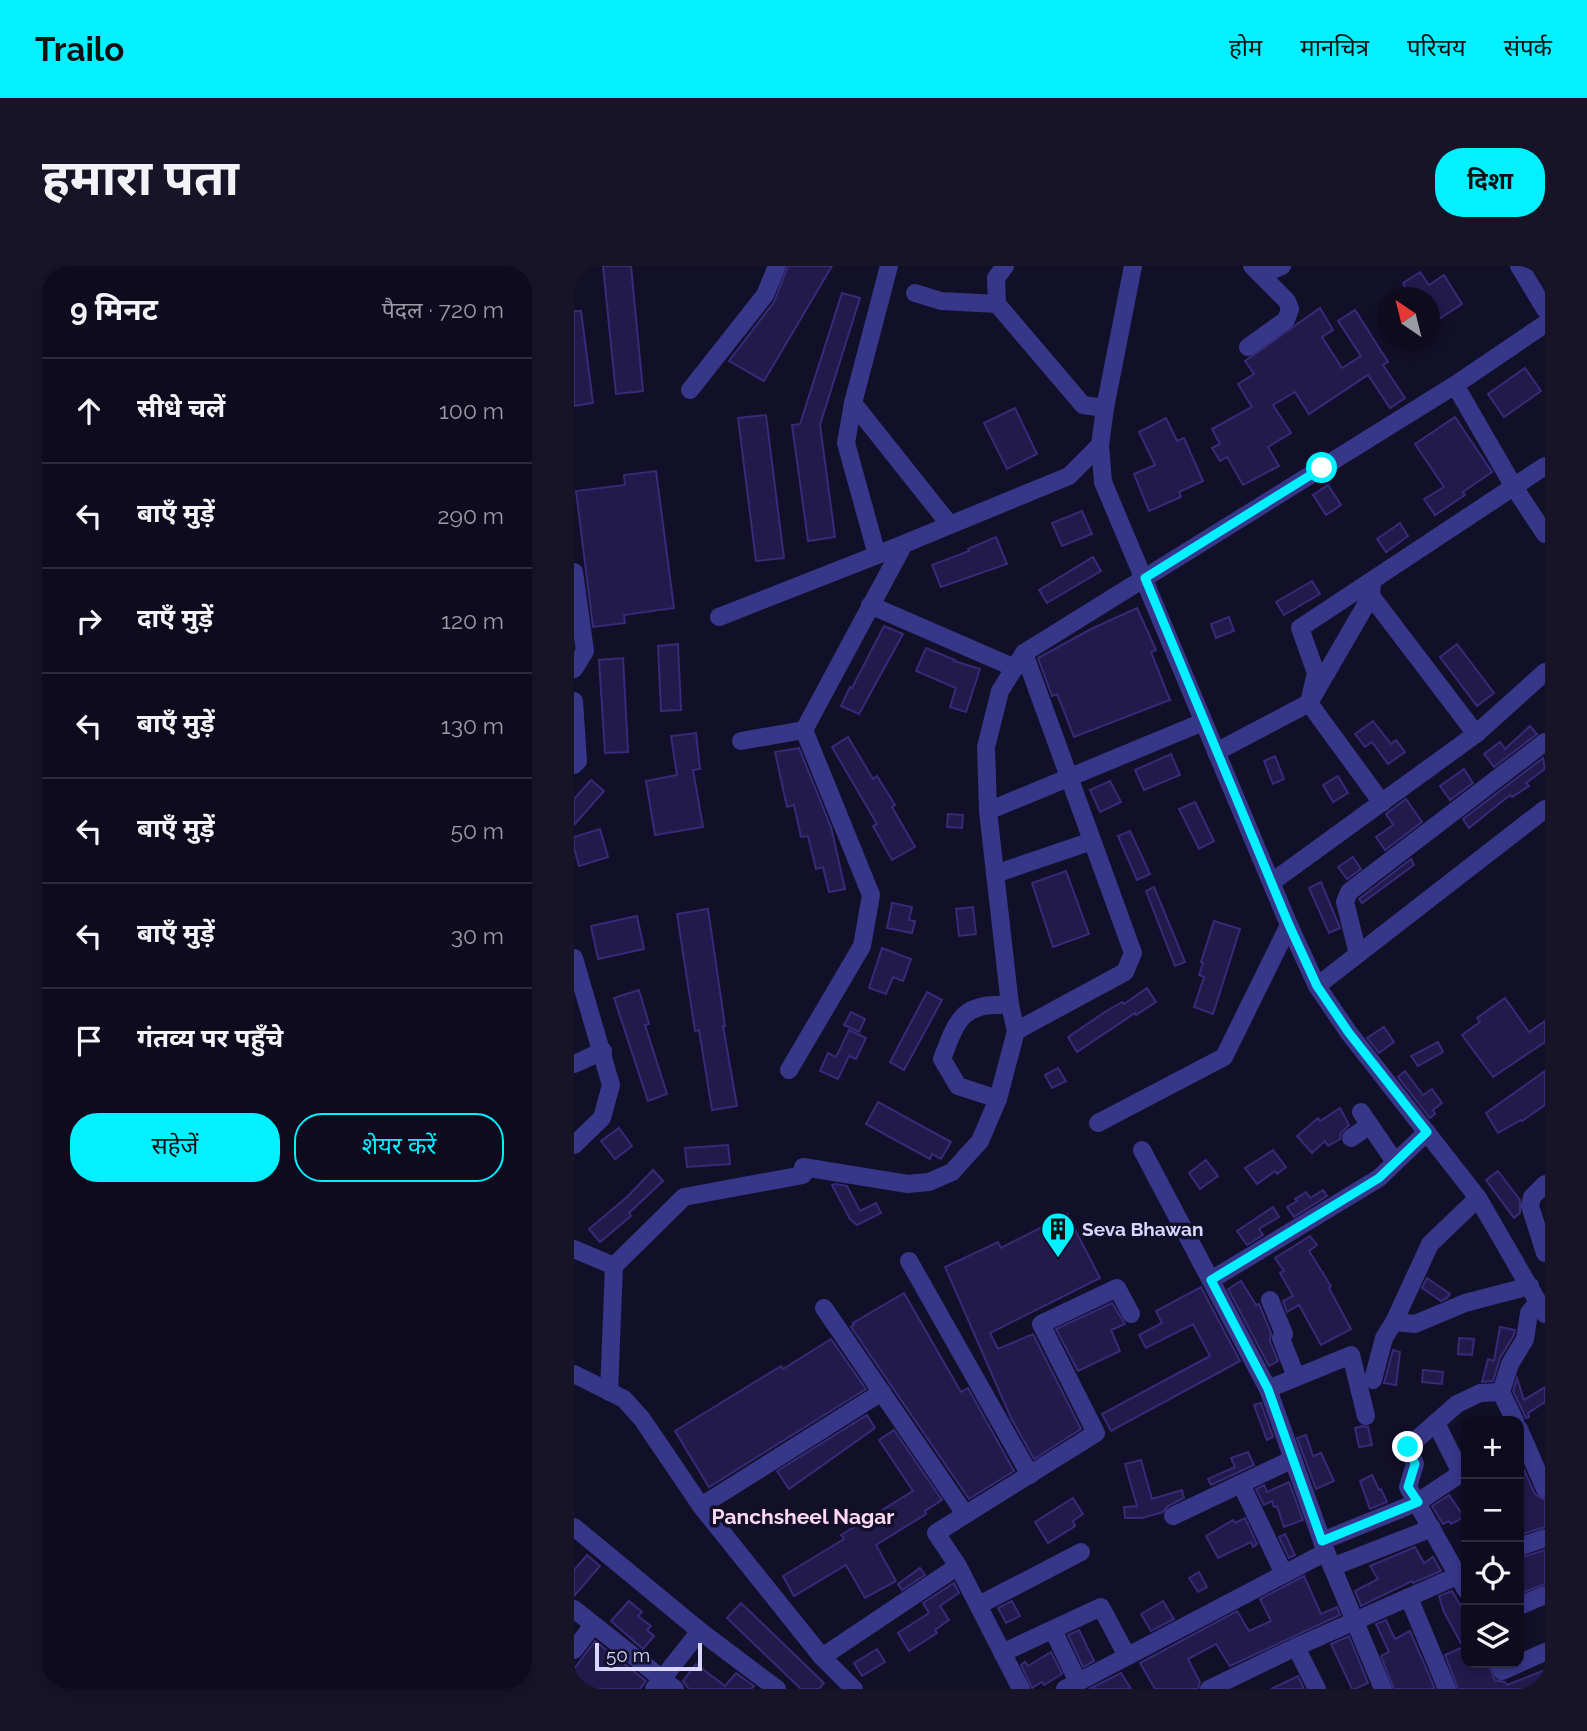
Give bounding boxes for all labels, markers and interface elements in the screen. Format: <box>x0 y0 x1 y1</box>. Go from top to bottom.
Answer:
text: Trailo <box>35 30 124 69</box>
text: होम <box>1229 33 1262 62</box>
text: मानचित्र <box>1300 33 1369 62</box>
text: परिचय <box>1407 33 1466 62</box>
text: संपर्क <box>1504 33 1552 62</box>
button: दिशा <box>1435 148 1545 217</box>
text: हमारा पता <box>42 149 239 206</box>
north arrow <box>1377 287 1440 350</box>
text: 9 मिनट <box>70 292 158 327</box>
text: पैदल · 720 m <box>382 296 504 323</box>
icon: ahead <box>70 392 108 430</box>
text: सीधे चलें <box>137 393 225 423</box>
text: 100 m <box>439 397 504 424</box>
route start <box>1306 452 1337 483</box>
icon: left <box>70 497 108 535</box>
text: बाएँ मुड़ें <box>137 498 215 528</box>
text: 290 m <box>437 502 504 529</box>
icon: right <box>70 602 108 640</box>
text: दाएँ मुड़ें <box>137 603 213 633</box>
text: 120 m <box>441 607 504 634</box>
icon: left <box>70 707 108 745</box>
text: बाएँ मुड़ें <box>137 708 215 738</box>
text: 130 m <box>441 712 504 739</box>
icon: left <box>70 812 108 850</box>
text: बाएँ मुड़ें <box>137 813 215 843</box>
text: 50 m <box>450 817 504 844</box>
icon: left <box>70 917 108 955</box>
text: बाएँ मुड़ें <box>137 918 215 948</box>
text: 30 m <box>451 922 504 949</box>
icon: arrive <box>70 1022 108 1060</box>
text: गंतव्य पर पहुँचे <box>137 1023 283 1053</box>
button: सहेजें <box>70 1113 280 1182</box>
button: शेयर करें <box>294 1113 504 1182</box>
building icon: Seva Bhawan <box>1039 1210 1077 1259</box>
place label: Seva Bhawan <box>1082 1218 1203 1240</box>
map controls <box>1461 1416 1524 1668</box>
button: + <box>1461 1416 1524 1479</box>
route end <box>1392 1431 1423 1462</box>
button: − <box>1461 1479 1524 1542</box>
district label: Panchsheel Nagar <box>712 1504 895 1529</box>
button: locate <box>1461 1542 1524 1605</box>
button: layers <box>1461 1605 1524 1668</box>
scale bar <box>595 1640 702 1672</box>
text: 50 m <box>606 1644 650 1666</box>

